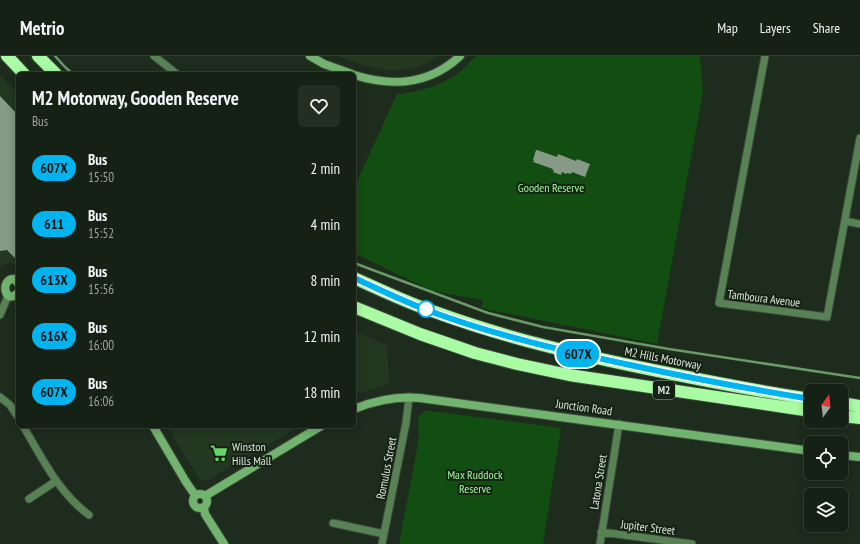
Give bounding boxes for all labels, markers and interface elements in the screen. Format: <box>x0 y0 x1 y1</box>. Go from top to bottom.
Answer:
text: Metrio <box>20 16 65 40</box>
text: Map <box>717 19 738 37</box>
text: Layers <box>760 19 791 37</box>
text: Share <box>813 19 840 37</box>
button: heart <box>298 85 340 127</box>
text: M2 Motorway, Gooden Reserve <box>32 86 239 110</box>
text: Bus <box>32 113 48 130</box>
text: Bus <box>88 150 107 169</box>
text: 607X <box>40 159 68 177</box>
text: 2 min <box>310 159 340 178</box>
text: 15:50 <box>88 169 114 186</box>
park label: Gooden Reserve <box>518 180 584 195</box>
text: Bus <box>88 206 107 225</box>
text: 611 <box>44 215 64 233</box>
text: 4 min <box>310 215 340 234</box>
text: 15:52 <box>88 225 114 242</box>
text: Bus <box>88 262 107 281</box>
text: 613X <box>40 271 68 289</box>
text: 8 min <box>310 271 340 290</box>
text: 15:56 <box>88 281 114 298</box>
street label: Tamboura Avenue <box>727 286 801 310</box>
unlabelled marker <box>417 300 435 318</box>
text: Bus <box>88 318 107 337</box>
text: 616X <box>40 327 68 345</box>
text: 12 min <box>304 327 340 346</box>
text: 16:00 <box>88 337 114 354</box>
line badge: 607X <box>550 341 606 367</box>
street label: M2 Hills Motorway <box>623 343 703 373</box>
text: 607X <box>564 345 592 363</box>
text: Bus <box>88 374 107 393</box>
road number: M2 <box>653 381 675 399</box>
text: 607X <box>40 383 68 401</box>
text: 18 min <box>304 383 340 402</box>
north arrow <box>804 384 848 428</box>
map controls <box>804 384 848 532</box>
text: 16:06 <box>88 393 114 410</box>
street label: Junction Road <box>554 395 613 418</box>
street label: Romulus Street <box>373 435 399 500</box>
button: locate <box>804 436 848 480</box>
place label: Winston Hills Mall <box>232 439 271 468</box>
supermarket icon: Winston Hills Mall <box>209 443 229 463</box>
street label: Latona Street <box>586 453 610 511</box>
park label: Max Ruddock Reserve <box>447 467 503 496</box>
button: layers <box>804 488 848 532</box>
street label: Jupiter Street <box>619 516 677 538</box>

